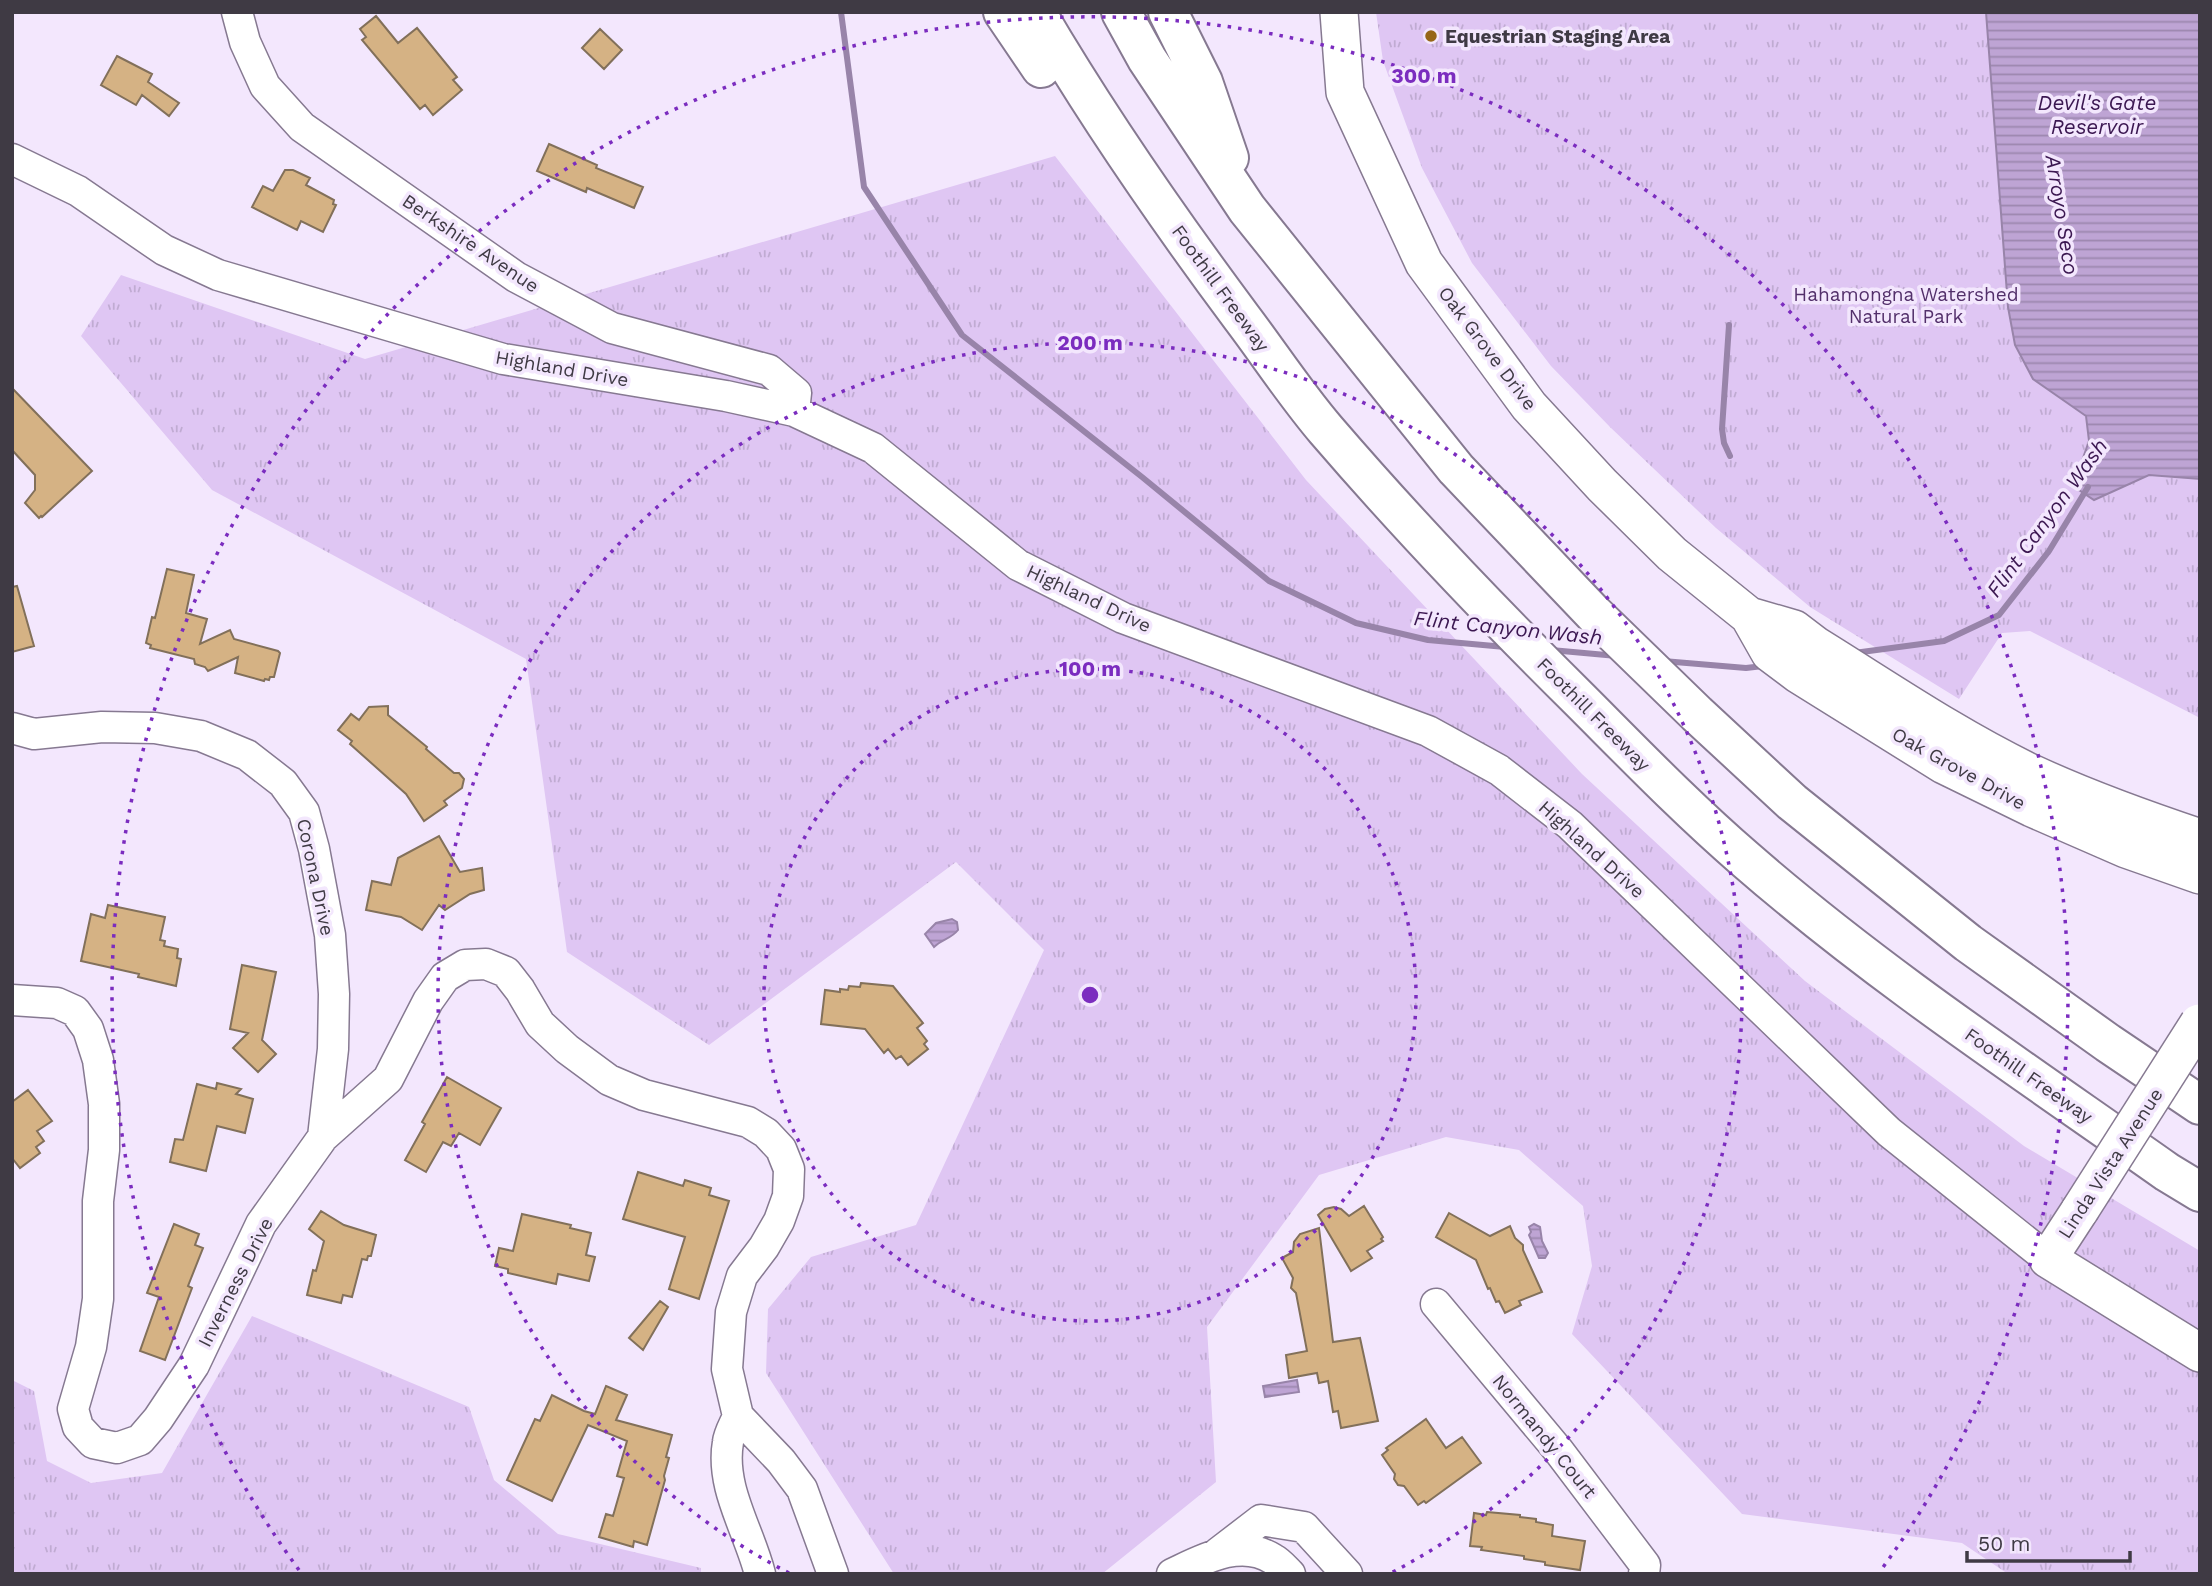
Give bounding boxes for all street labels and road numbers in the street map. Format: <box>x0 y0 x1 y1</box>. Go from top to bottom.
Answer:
street label: Berkshire Avenue <box>398 189 543 298</box>
street label: Foothill Freeway <box>1167 220 1274 356</box>
street label: Oak Grove Drive <box>1434 282 1542 415</box>
street label: Highland Drive <box>494 345 630 392</box>
street label: Highland Drive <box>1023 560 1155 637</box>
street label: Foothill Freeway <box>1532 653 1655 776</box>
street label: Oak Grove Drive <box>1888 722 2029 815</box>
street label: Highland Drive <box>1534 796 1649 903</box>
street label: Corona Drive <box>292 816 339 938</box>
street label: Foothill Freeway <box>1960 1023 2097 1128</box>
street label: Linda Vista Avenue <box>2053 1084 2168 1243</box>
street label: Inverness Drive <box>193 1214 278 1351</box>
street label: Normandy Court <box>1488 1370 1602 1503</box>

